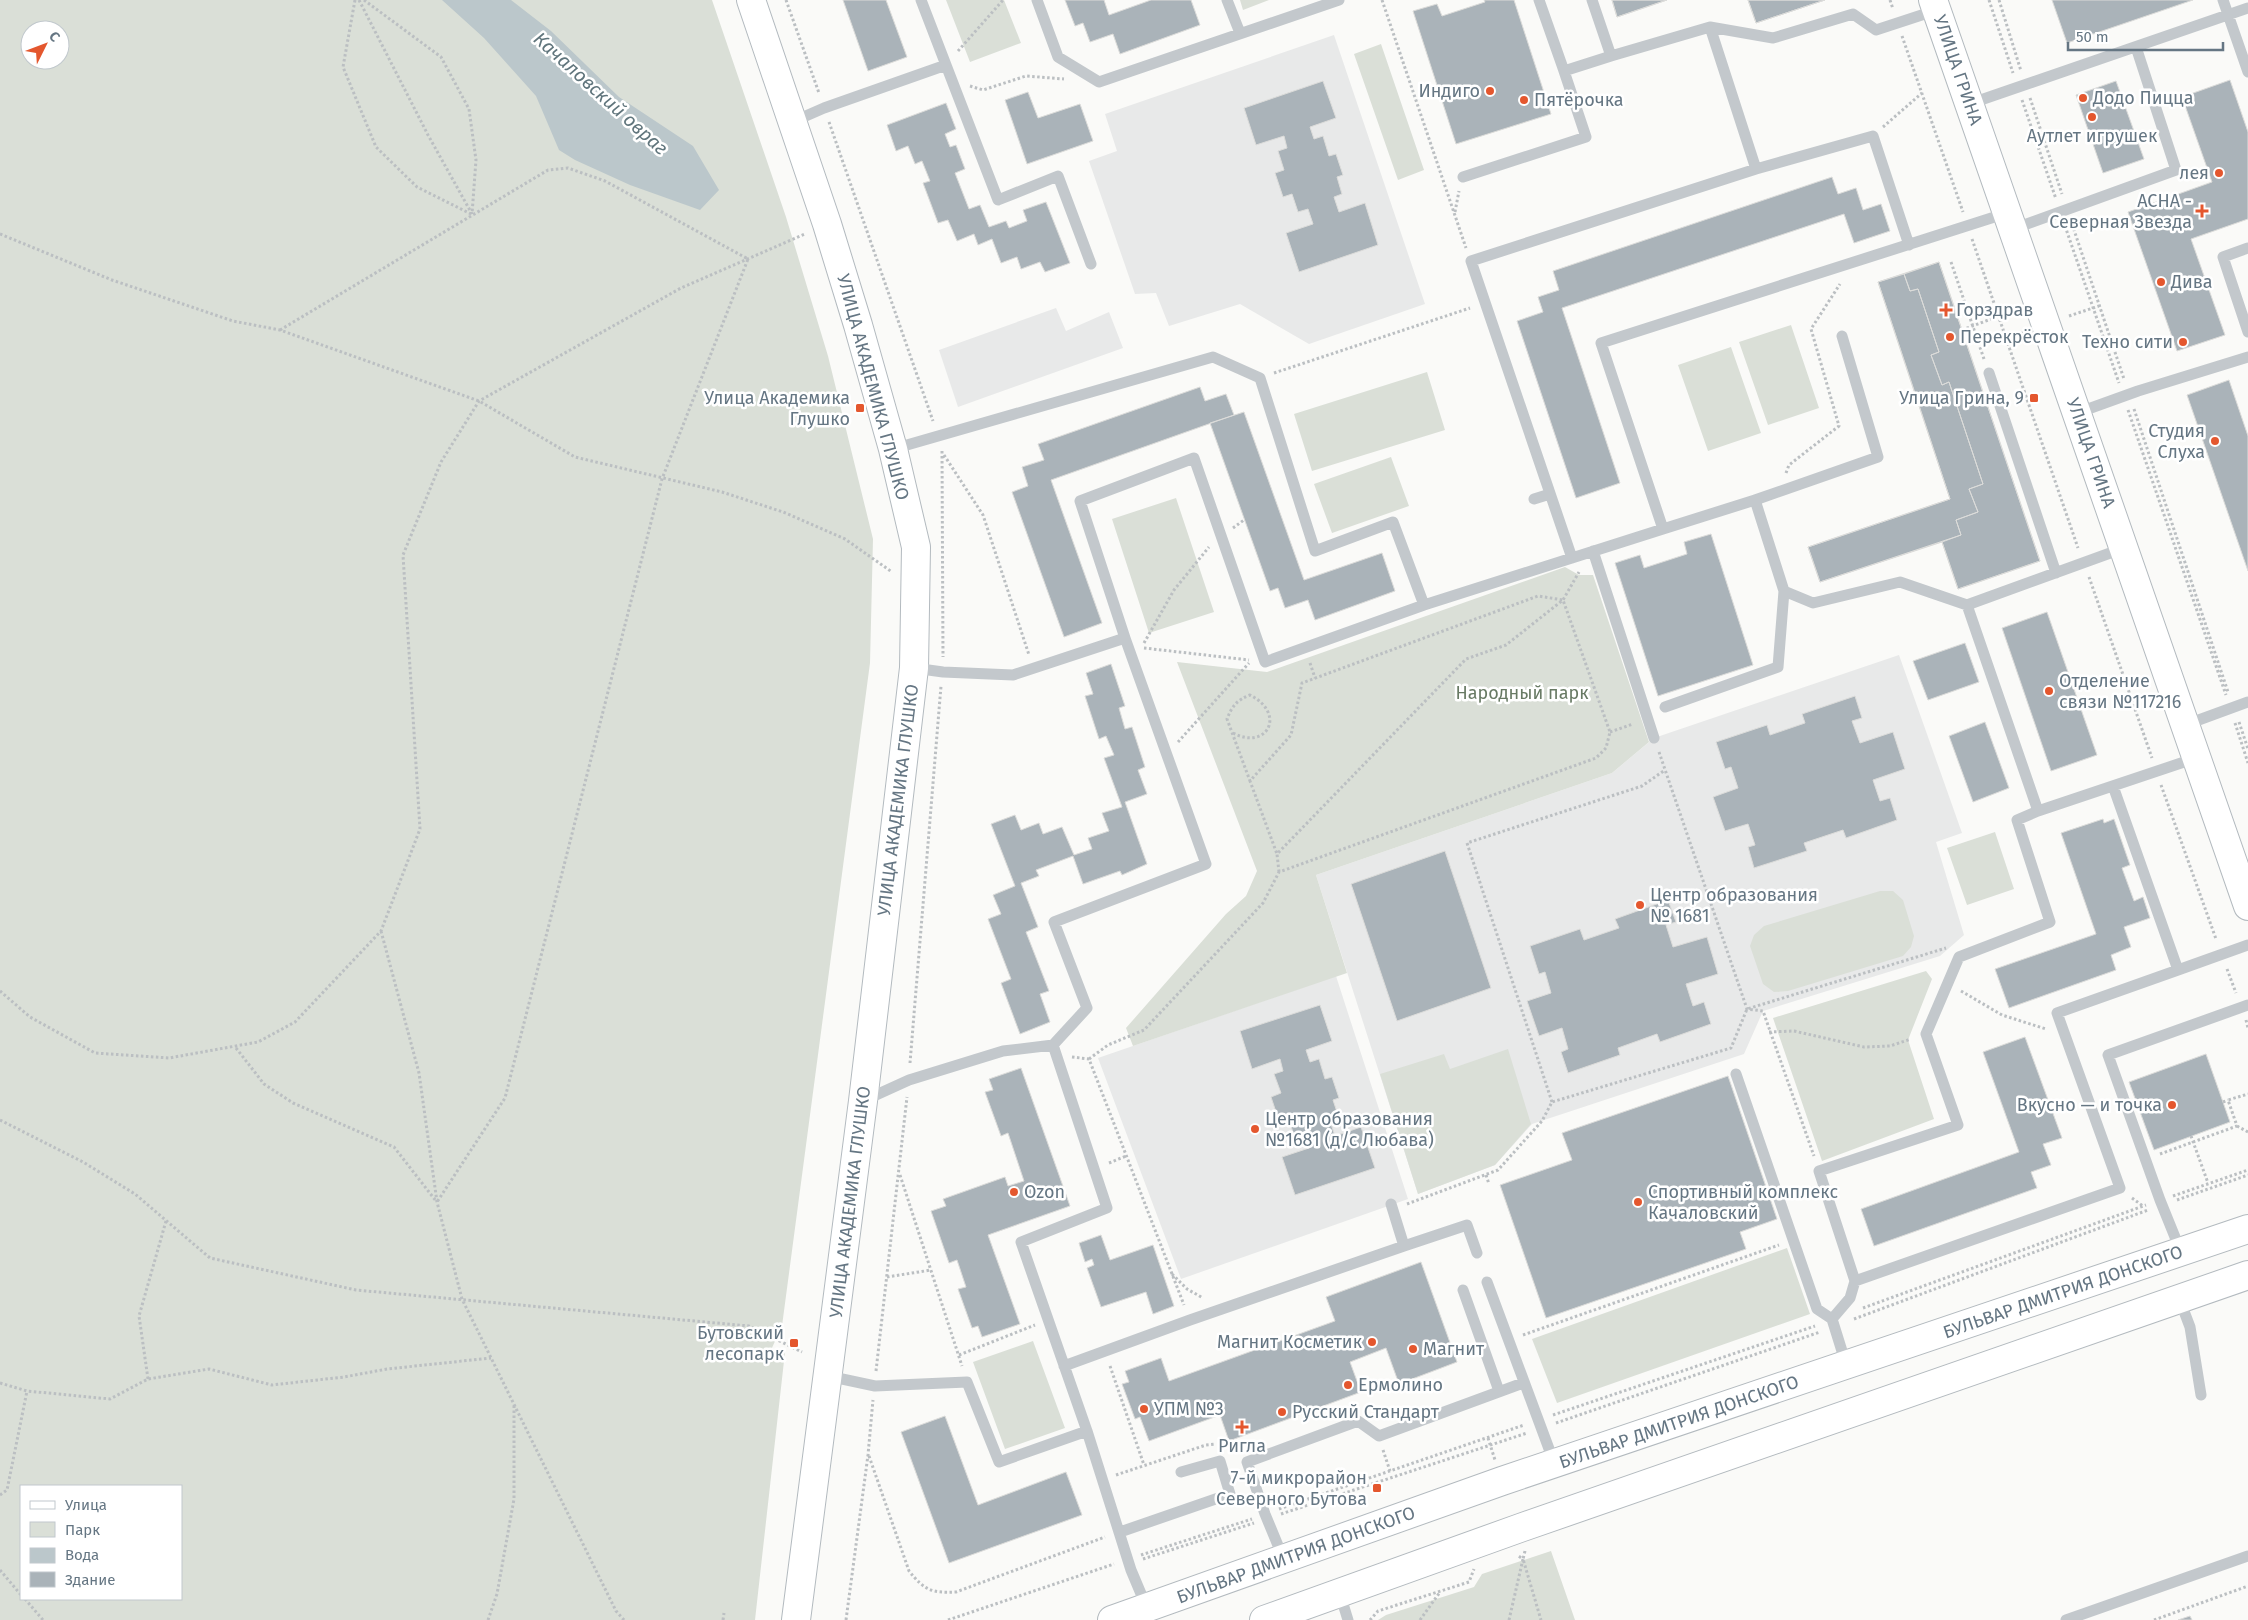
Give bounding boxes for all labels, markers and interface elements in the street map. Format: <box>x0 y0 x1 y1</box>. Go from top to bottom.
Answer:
street label: УЛИЦА ГРИНА <box>1929 12 1987 129</box>
north arrow <box>20 20 70 70</box>
scale bar <box>2068 20 2223 52</box>
water label: Качаловский овраг <box>529 27 673 160</box>
text: С <box>45 28 63 45</box>
text: 50 m <box>2076 28 2109 46</box>
place label: Индиго <box>1418 80 1480 102</box>
marker: Индиго <box>1484 85 1496 97</box>
place label: Додо Пицца <box>2092 87 2193 109</box>
place label: Пятёрочка <box>1534 89 1624 111</box>
marker: Додо Пицца <box>2077 92 2089 104</box>
marker: Пятёрочка <box>1518 94 1530 106</box>
marker: Аутлет игрушек <box>2086 111 2098 123</box>
place label: Аутлет игрушек <box>2027 125 2158 147</box>
place label: лея <box>2179 162 2209 184</box>
marker: лея <box>2213 167 2225 179</box>
place label: АСНА - Северная Звезда <box>2049 190 2192 233</box>
marker: АСНА - Северная Звезда <box>2196 205 2208 217</box>
street label: УЛИЦА АКАДЕМИКА ГЛУШКО <box>832 271 914 503</box>
place label: Дива <box>2170 271 2213 293</box>
marker: Дива <box>2155 276 2167 288</box>
place label: Горздрав <box>1956 299 2033 321</box>
marker: Горздрав <box>1940 304 1952 316</box>
place label: Перекрёсток <box>1960 326 2069 348</box>
marker: Перекрёсток <box>1944 331 1956 343</box>
place label: Техно сити <box>2082 331 2173 353</box>
marker: Техно сити <box>2177 336 2189 348</box>
place label: Улица Академика Глушко <box>704 387 850 430</box>
place label: Улица Грина, 9 <box>1899 387 2024 409</box>
marker: Улица Грина, 9 <box>2028 392 2040 404</box>
street label: УЛИЦА ГРИНА <box>2062 395 2120 512</box>
marker: Улица Академика Глушко <box>854 402 866 414</box>
place label: Студия Слуха <box>2148 420 2205 463</box>
marker: Студия Слуха <box>2209 435 2221 447</box>
place label: Отделение связи №117216 <box>2059 670 2181 713</box>
park label: Народный парк <box>1455 682 1589 704</box>
street label: УЛИЦА АКАДЕМИКА ГЛУШКО <box>873 683 923 917</box>
marker: Отделение связи №117216 <box>2043 685 2055 697</box>
place label: Центр образования № 1681 <box>1650 884 1818 927</box>
marker: Центр образования № 1681 <box>1634 899 1646 911</box>
street label: УЛИЦА АКАДЕМИКА ГЛУШКО <box>825 1085 875 1319</box>
place label: Вкусно — и точка <box>2017 1094 2162 1116</box>
marker: Вкусно — и точка <box>2166 1099 2178 1111</box>
place label: Центр образования №1681 (д/с Любава) <box>1265 1108 1434 1151</box>
marker: Центр образования №1681 (д/с Любава) <box>1249 1123 1261 1135</box>
place label: Ozon <box>1024 1181 1065 1203</box>
place label: Спортивный комплекс Качаловский <box>1648 1181 1838 1224</box>
marker: Ozon <box>1008 1186 1020 1198</box>
marker: Спортивный комплекс Качаловский <box>1632 1196 1644 1208</box>
street label: БУЛЬВАР ДМИТРИЯ ДОНСКОГО <box>1940 1241 2186 1343</box>
place label: Бутовский лесопарк <box>697 1322 785 1365</box>
place label: Магнит Косметик <box>1217 1331 1363 1353</box>
marker: Магнит Косметик <box>1366 1336 1378 1348</box>
marker: Бутовский лесопарк <box>788 1337 800 1349</box>
place label: Магнит <box>1423 1338 1485 1360</box>
marker: Магнит <box>1407 1343 1419 1355</box>
street label: БУЛЬВАР ДМИТРИЯ ДОНСКОГО <box>1556 1371 1802 1473</box>
place label: Ермолино <box>1358 1374 1443 1396</box>
marker: Ермолино <box>1342 1379 1354 1391</box>
place label: УПМ №3 <box>1154 1398 1224 1420</box>
place label: Русский Стандарт <box>1292 1401 1440 1423</box>
marker: УПМ №3 <box>1138 1403 1150 1415</box>
marker: Русский Стандарт <box>1276 1406 1288 1418</box>
marker: Ригла <box>1236 1421 1248 1433</box>
place label: Ригла <box>1218 1435 1266 1457</box>
place label: 7-й микрорайон Северного Бутова <box>1216 1467 1367 1510</box>
marker: 7-й микрорайон Северного Бутова <box>1371 1482 1383 1494</box>
legend <box>20 1485 182 1600</box>
text: Улица <box>65 1496 107 1514</box>
street label: БУЛЬВАР ДМИТРИЯ ДОНСКОГО <box>1174 1502 1418 1608</box>
text: Парк <box>65 1521 100 1539</box>
text: Вода <box>65 1546 99 1564</box>
text: Здание <box>65 1571 115 1589</box>

